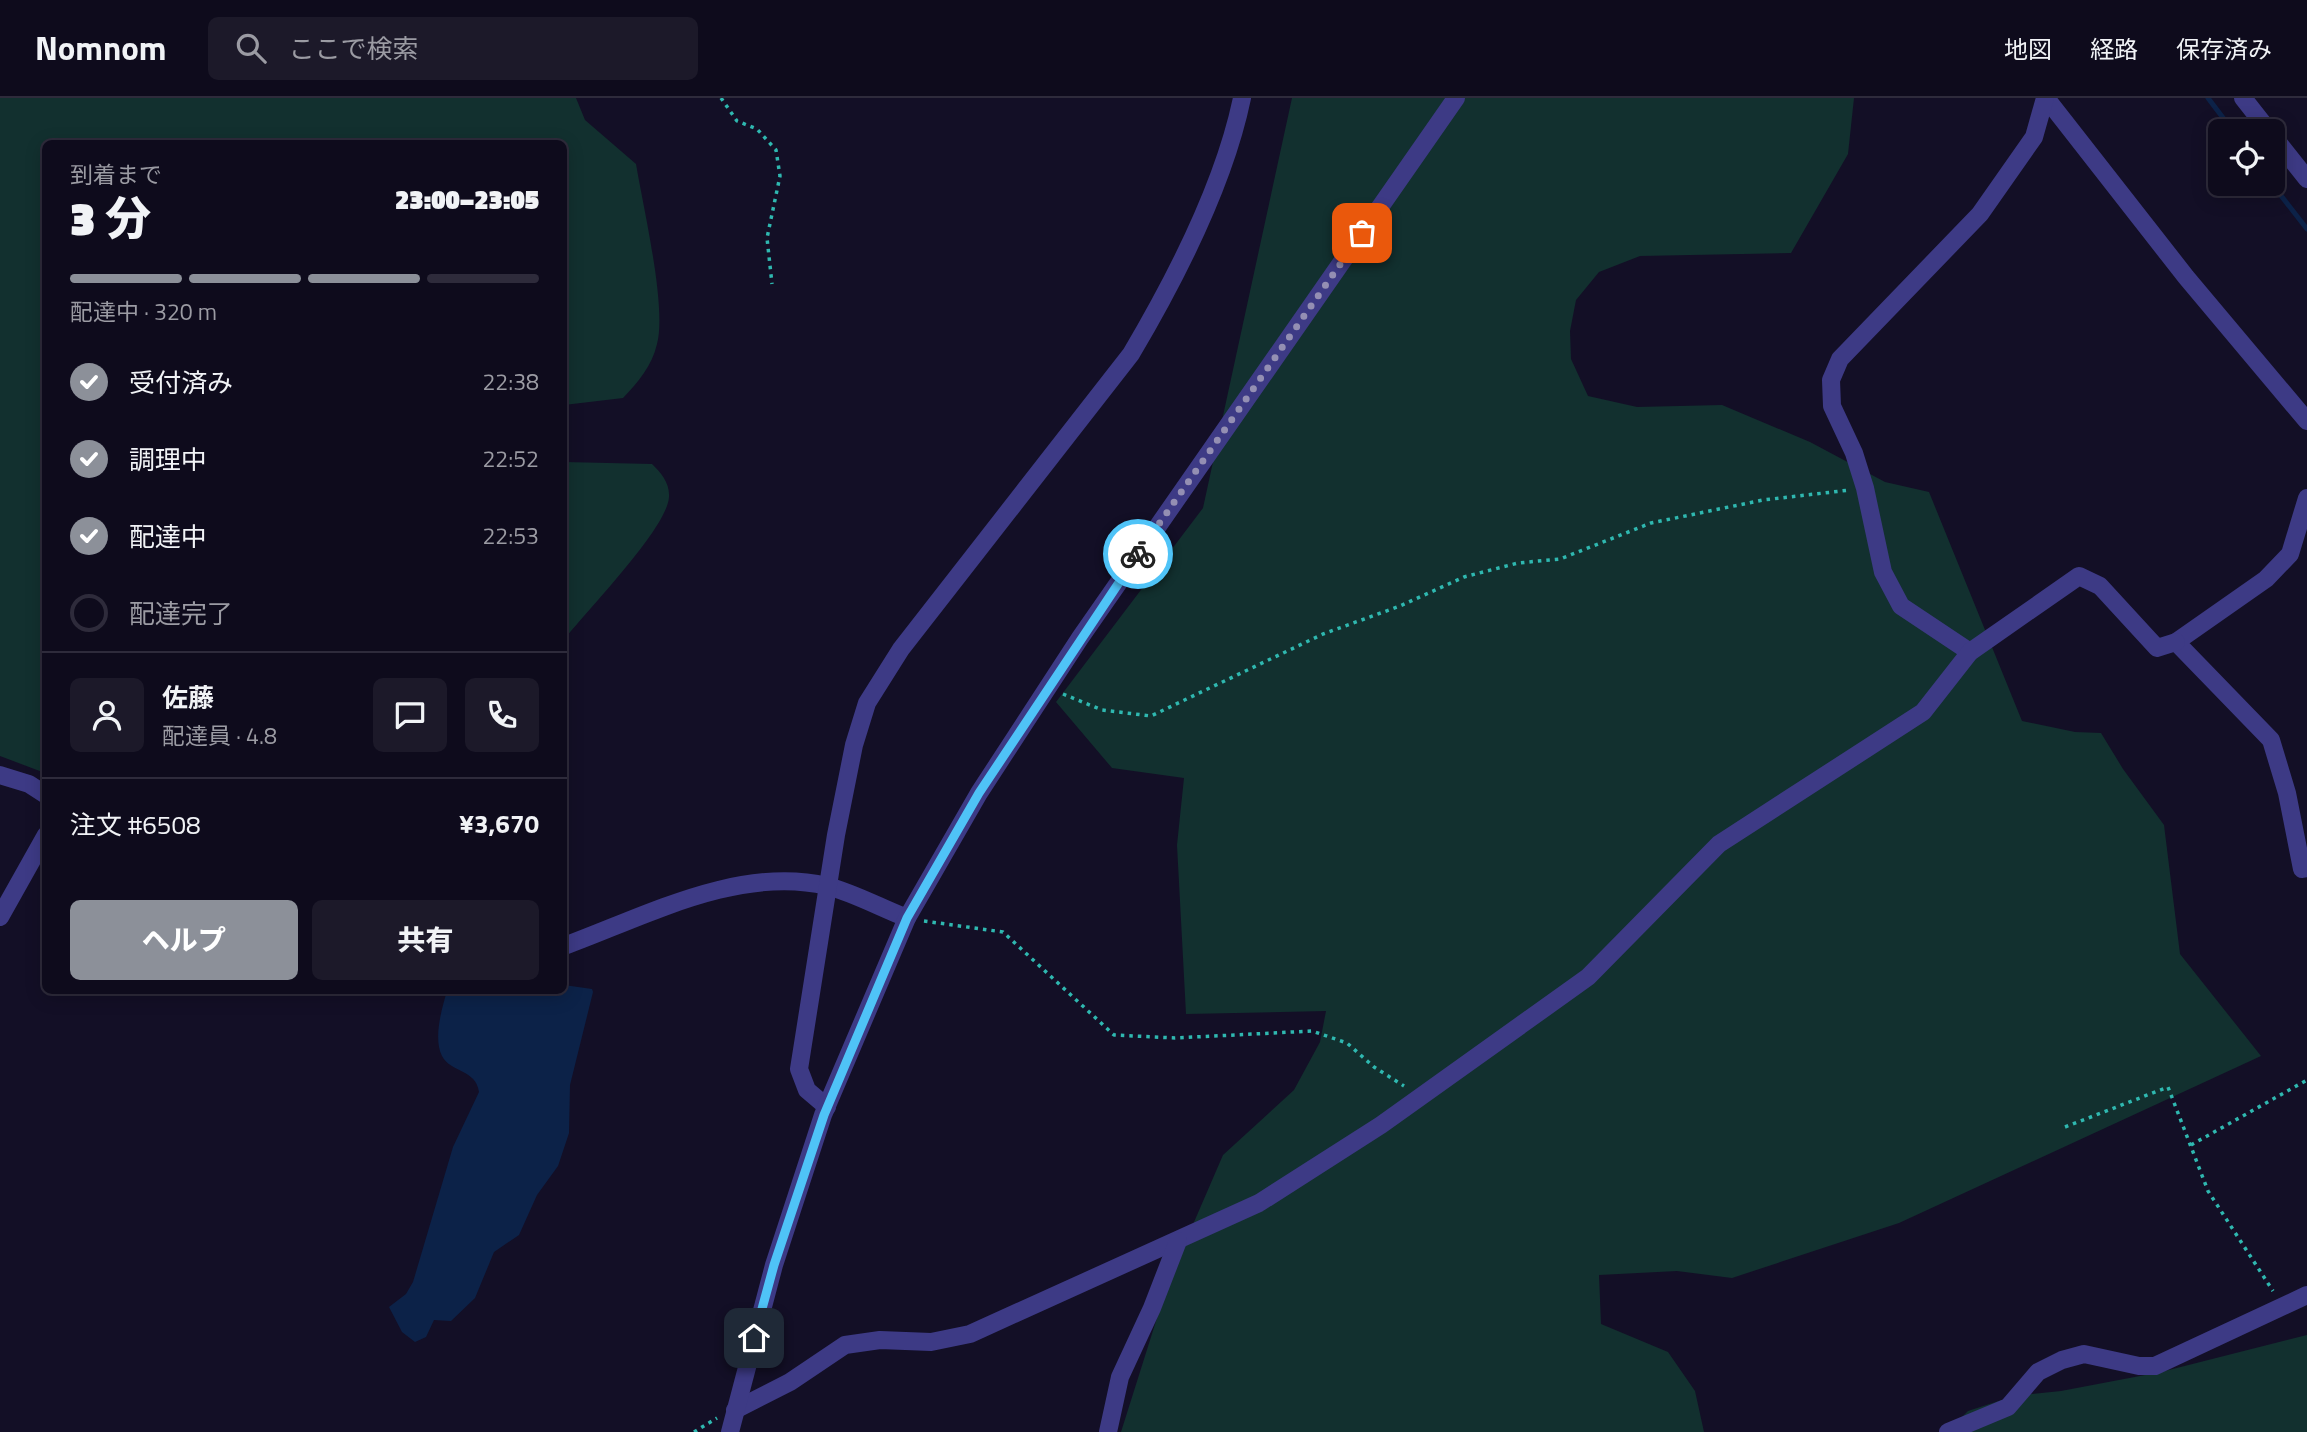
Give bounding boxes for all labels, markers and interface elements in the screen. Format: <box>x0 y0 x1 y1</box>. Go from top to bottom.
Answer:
search box <box>208 17 698 80</box>
text: Nomnom <box>35 23 166 73</box>
icon: search <box>232 29 270 67</box>
text: ここで検索 <box>288 29 418 68</box>
text: 地図 <box>2004 31 2052 67</box>
text: 経路 <box>2090 31 2138 67</box>
text: 保存済み <box>2176 31 2272 67</box>
map controls <box>2208 119 2285 196</box>
button: locate <box>2208 119 2285 196</box>
text: 到着まで <box>70 157 162 192</box>
text: 23:00–23:05 <box>395 180 539 219</box>
text: 3 分 <box>70 183 151 253</box>
pin <box>1332 203 1392 263</box>
icon: bag <box>1343 214 1381 252</box>
text: 配達中 · 320 m <box>70 294 217 329</box>
icon: check <box>70 363 108 401</box>
text: 受付済み <box>129 363 233 402</box>
text: 22:38 <box>482 364 539 399</box>
icon: check <box>70 440 108 478</box>
text: 調理中 <box>129 440 207 479</box>
text: 22:52 <box>482 441 539 476</box>
icon: check <box>70 517 108 555</box>
text: 配達中 <box>129 517 207 556</box>
text: 22:53 <box>482 518 539 553</box>
courier <box>1103 519 1173 589</box>
icon: bike <box>1119 535 1157 573</box>
text: 配達完了 <box>129 594 233 633</box>
button: person <box>70 678 144 752</box>
text: 佐藤 <box>162 678 214 717</box>
button: chat <box>373 678 447 752</box>
button: phone <box>465 678 539 752</box>
text: 配達員 · 4.8 <box>162 718 277 753</box>
text: ¥3,670 <box>459 804 539 843</box>
text: 注文 #6508 <box>70 805 201 844</box>
button: ヘルプ <box>70 900 298 980</box>
button: 共有 <box>312 900 539 980</box>
pin <box>724 1308 784 1368</box>
icon: home <box>735 1319 773 1357</box>

